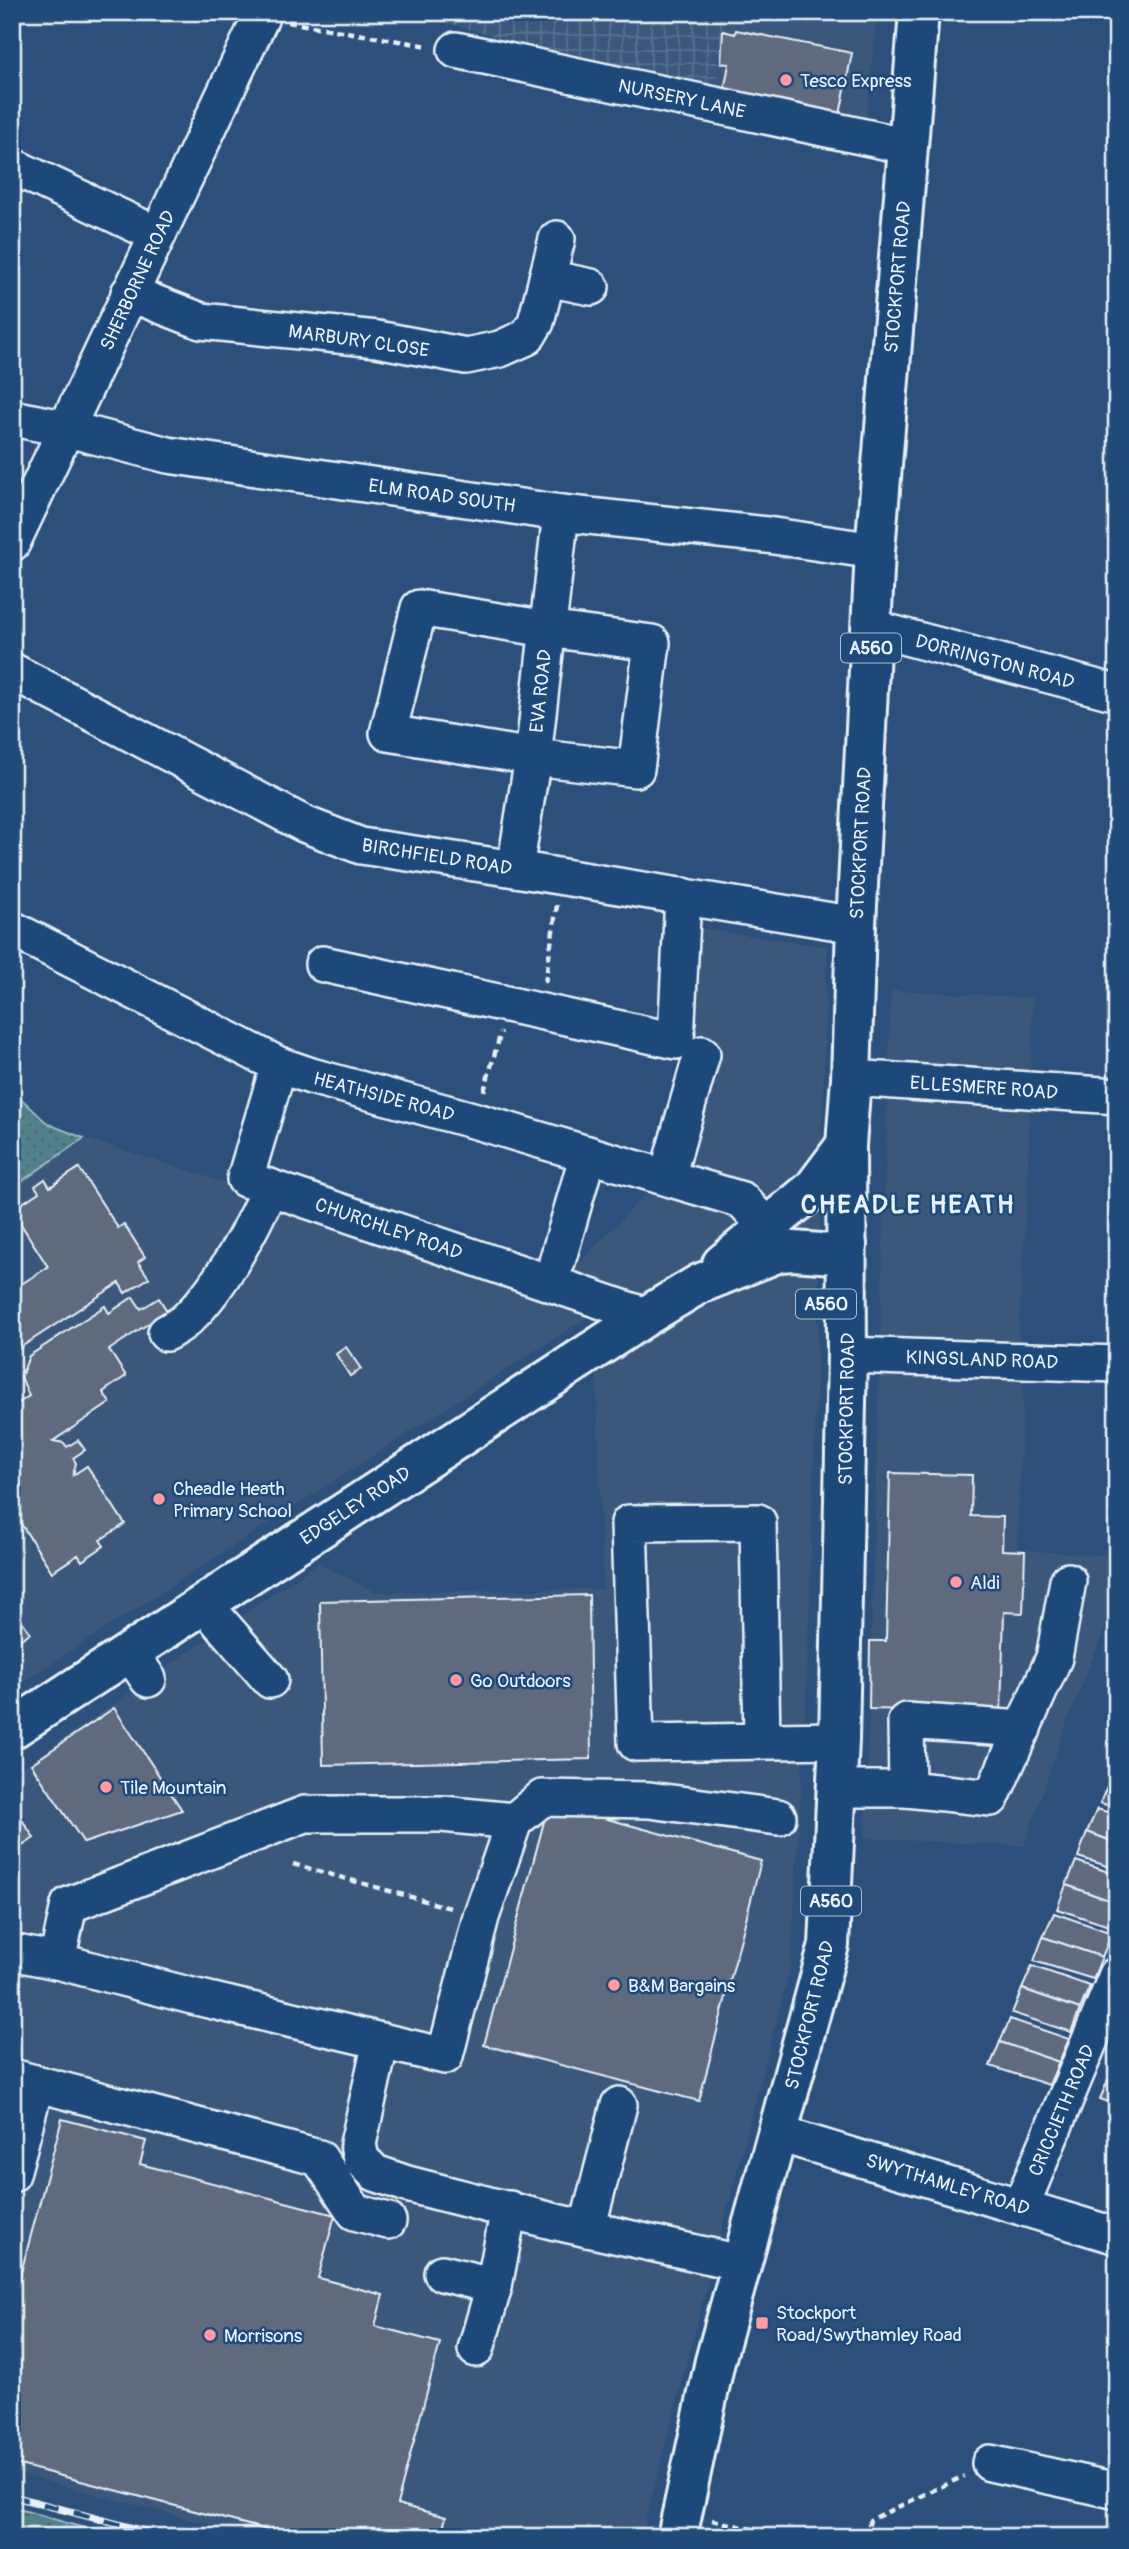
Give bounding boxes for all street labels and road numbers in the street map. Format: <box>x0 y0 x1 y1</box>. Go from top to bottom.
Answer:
street label: NURSERY LANE <box>616 74 748 124</box>
street label: STOCKPORT ROAD <box>879 200 917 354</box>
street label: SHERBORNE ROAD <box>95 206 181 354</box>
street label: MARBURY CLOSE <box>287 319 431 363</box>
street label: ELM ROAD SOUTH <box>367 474 517 518</box>
street label: DORRINGTON ROAD <box>913 629 1077 695</box>
road number: A560 <box>841 634 901 662</box>
street label: EVA ROAD <box>525 648 557 734</box>
street label: STOCKPORT ROAD <box>845 766 877 920</box>
street label: BIRCHFIELD ROAD <box>360 833 514 881</box>
street label: HEATHSIDE ROAD <box>311 1067 457 1127</box>
street label: ELLESMERE ROAD <box>909 1071 1059 1105</box>
street label: CHURCHLEY ROAD <box>312 1193 466 1265</box>
road number: A560 <box>796 1289 856 1318</box>
street label: STOCKPORT ROAD <box>834 1333 860 1485</box>
street label: KINGSLAND ROAD <box>905 1345 1059 1375</box>
street label: EDGELEY ROAD <box>296 1461 416 1551</box>
road number: A560 <box>801 1886 861 1915</box>
street label: STOCKPORT ROAD <box>780 1938 840 2092</box>
street label: CRICCIETH ROAD <box>1023 2041 1101 2180</box>
street label: SWYTHAMLEY ROAD <box>863 2149 1033 2221</box>

